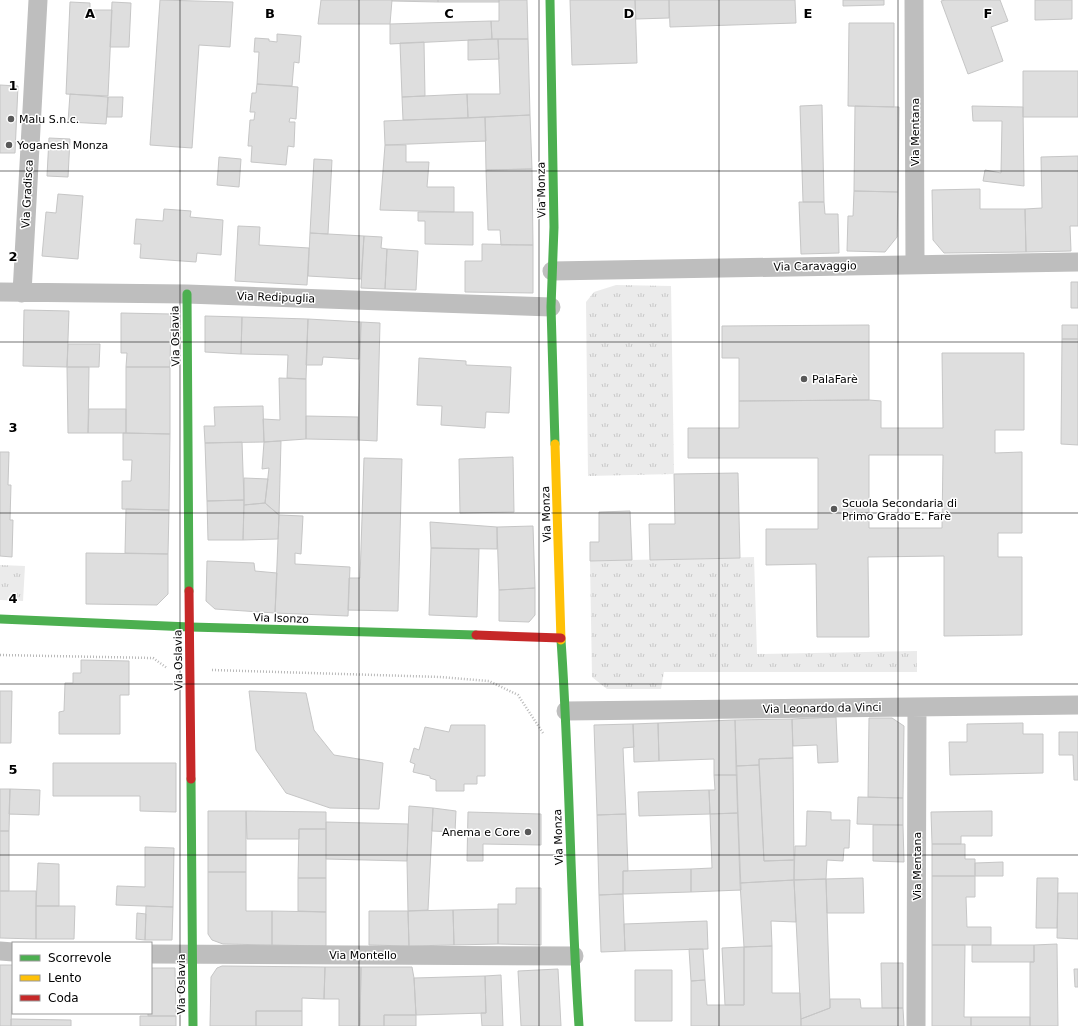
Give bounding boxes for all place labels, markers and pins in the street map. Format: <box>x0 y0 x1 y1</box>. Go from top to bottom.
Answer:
place label: Malu S.n.c. <box>19 113 79 126</box>
marker: Malu S.n.c. <box>6 114 16 124</box>
place label: Yoganesh Monza <box>16 139 108 152</box>
marker: Yoganesh Monza <box>4 140 14 150</box>
place label: PalaFarè <box>812 373 858 386</box>
marker: PalaFarè <box>799 374 809 384</box>
place label: Scuola Secondaria di Primo Grado E. Farè <box>842 497 957 523</box>
marker: Scuola Secondaria di Primo Grado E. Farè <box>829 504 839 514</box>
place label: Anema e Core <box>442 826 520 839</box>
marker: Anema e Core <box>523 827 533 837</box>

